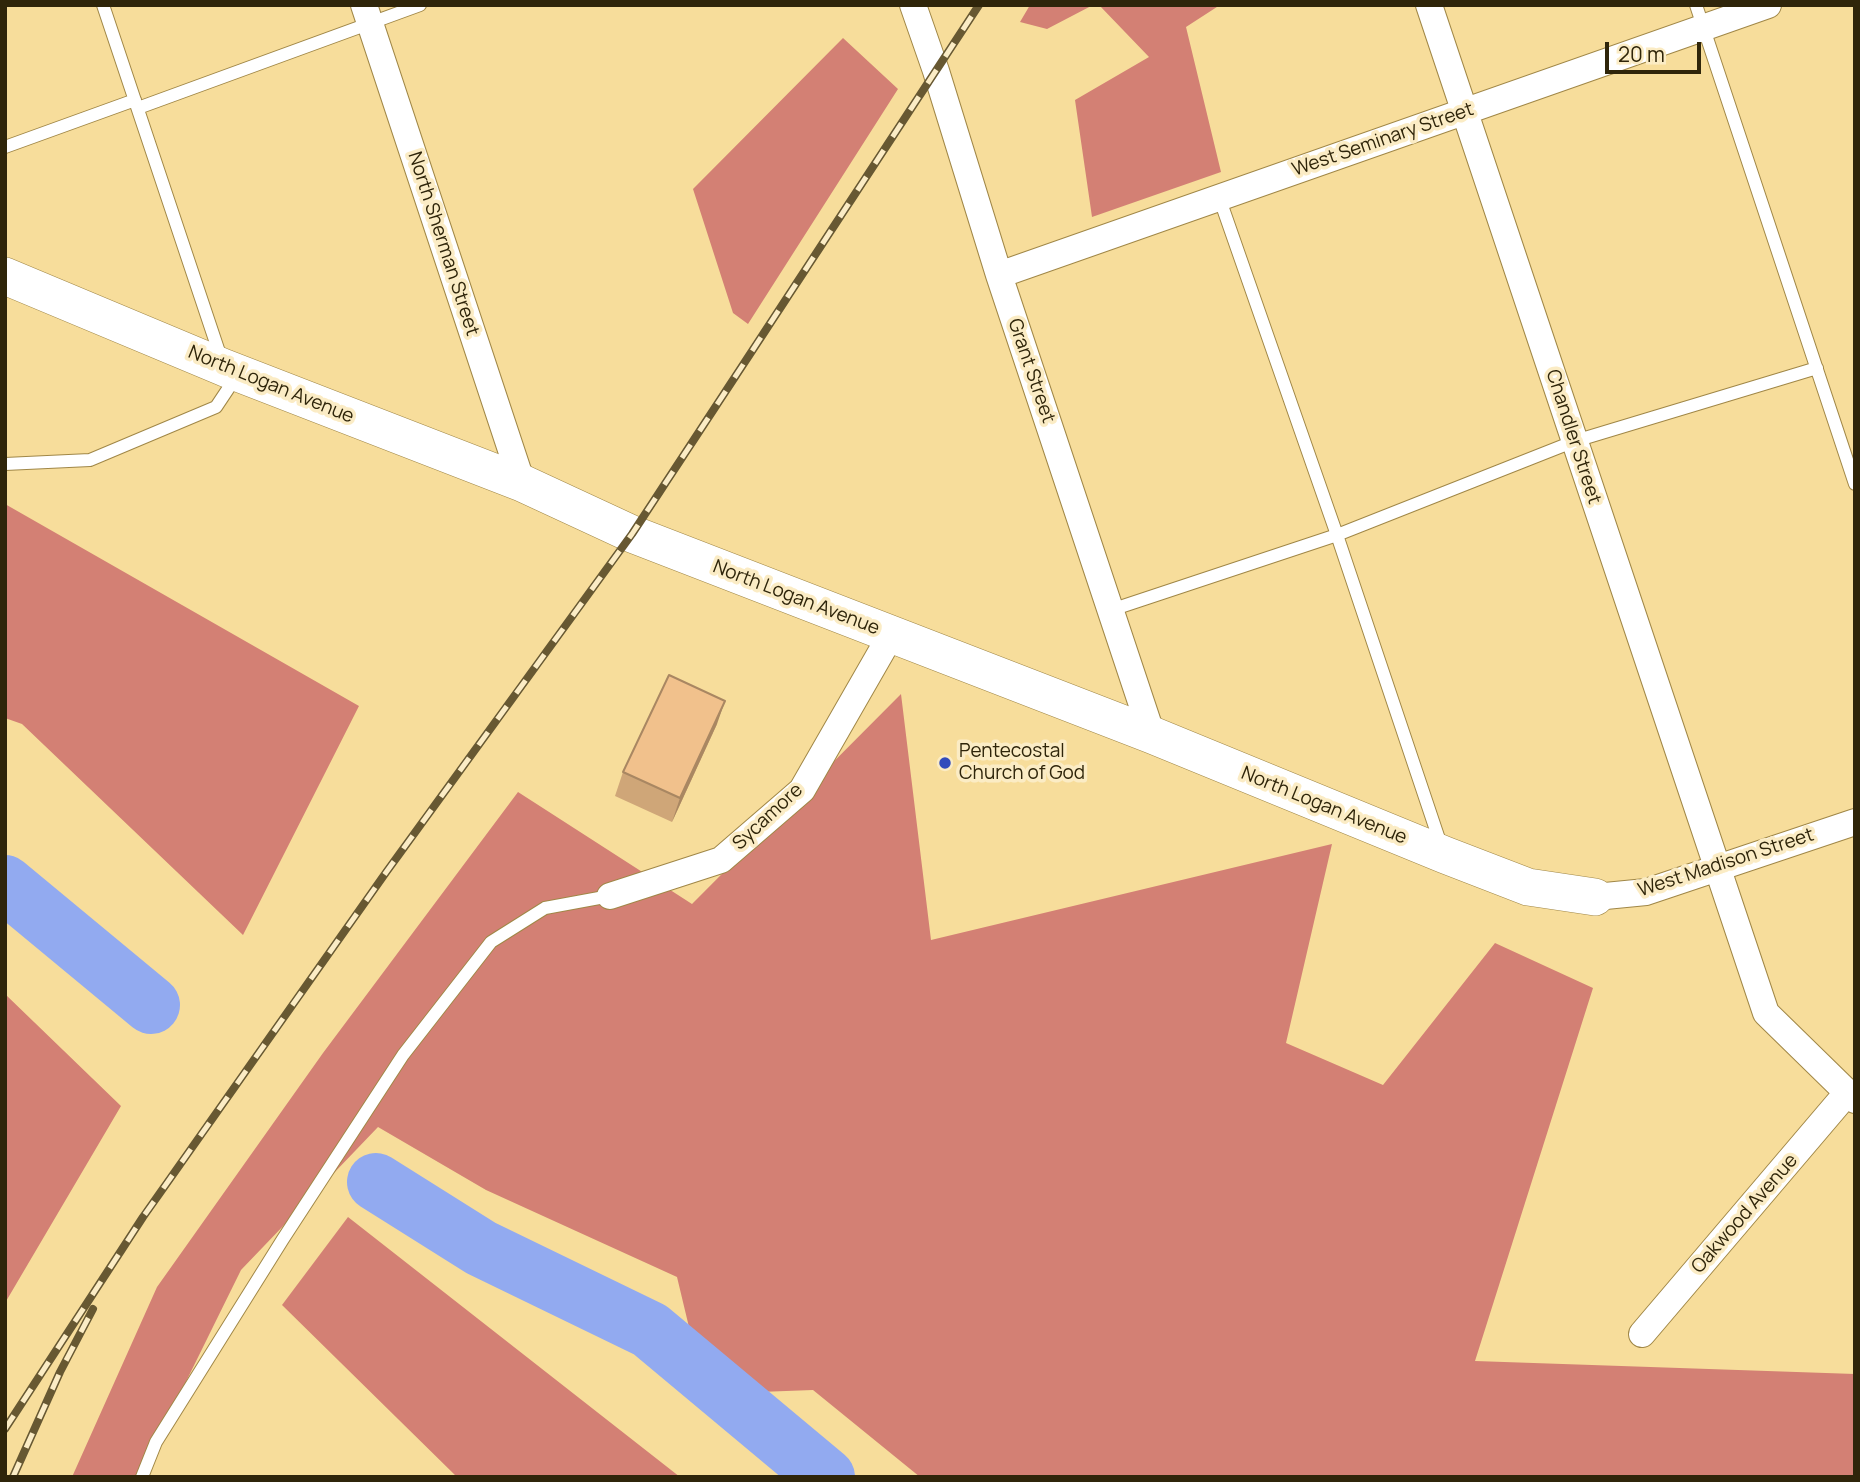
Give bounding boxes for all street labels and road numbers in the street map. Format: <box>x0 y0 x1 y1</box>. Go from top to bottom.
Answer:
street label: West Seminary Street <box>1289 98 1477 182</box>
street label: North Sherman Street <box>402 149 484 339</box>
street label: Grant Street <box>1002 316 1060 426</box>
street label: North Logan Avenue <box>185 341 357 429</box>
street label: Chandler Street <box>1541 367 1605 507</box>
street label: North Logan Avenue <box>709 556 883 640</box>
street label: North Logan Avenue <box>1238 762 1410 850</box>
street label: Sycamore <box>728 779 808 855</box>
street label: West Madison Street <box>1635 824 1817 902</box>
street label: Oakwood Avenue <box>1687 1150 1803 1278</box>

